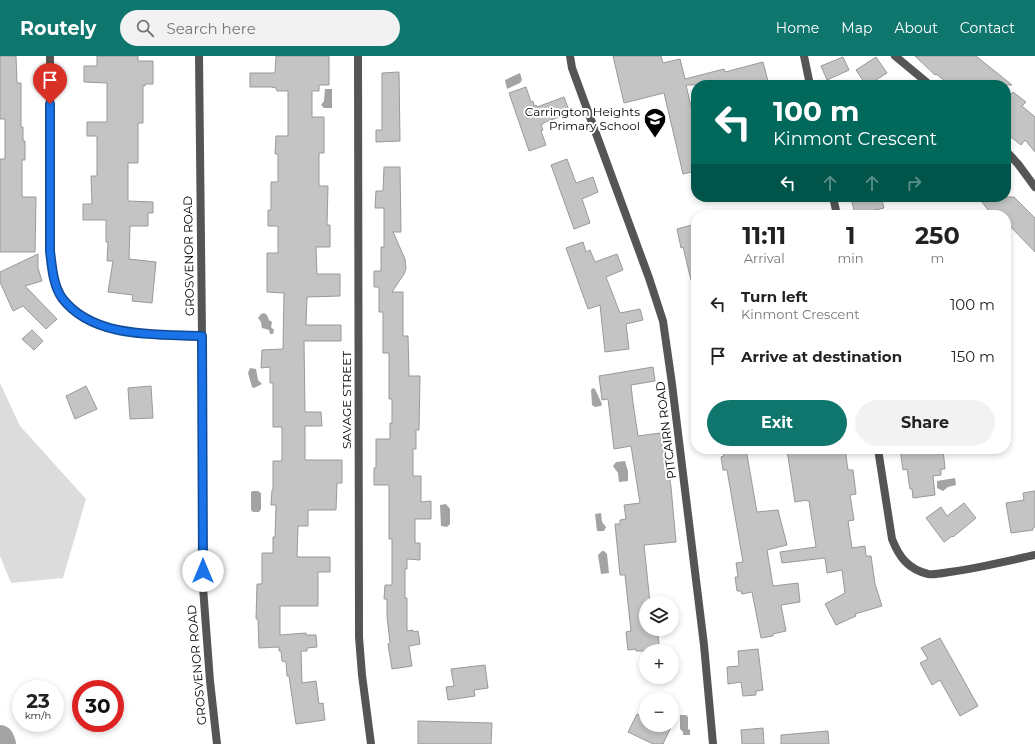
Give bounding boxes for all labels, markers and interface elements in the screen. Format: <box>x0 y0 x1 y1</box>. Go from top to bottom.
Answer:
search box <box>120 10 400 46</box>
text: Routely <box>20 17 96 40</box>
icon: search <box>134 17 156 39</box>
text: Search here <box>166 19 256 38</box>
text: Home <box>776 19 819 37</box>
text: Map <box>841 19 872 37</box>
text: About <box>894 19 938 37</box>
text: Contact <box>960 19 1015 37</box>
pin <box>33 63 67 104</box>
icon: arrive <box>39 69 61 91</box>
text: 100 m <box>773 94 859 128</box>
icon: left <box>707 96 759 148</box>
place label: Carrington Heights Primary School <box>525 104 640 133</box>
school or university icon: Carrington Heights Primary School <box>642 106 668 139</box>
text: Kinmont Crescent <box>773 128 937 150</box>
icon: left <box>777 172 799 194</box>
icon: ahead <box>819 172 841 194</box>
icon: ahead <box>861 172 883 194</box>
icon: right <box>903 172 925 194</box>
street label: GROSVENOR ROAD <box>180 196 197 316</box>
text: 11:11 <box>742 221 786 250</box>
text: 1 <box>846 221 855 250</box>
text: 250 <box>915 221 960 250</box>
text: Arrival <box>744 250 785 266</box>
text: min <box>838 250 864 266</box>
text: m <box>930 250 944 266</box>
text: Turn left <box>741 287 808 306</box>
icon: left <box>707 293 729 315</box>
text: 100 m <box>950 295 995 314</box>
text: Kinmont Crescent <box>741 306 860 322</box>
icon: arrive <box>707 345 729 367</box>
text: Arrive at destination <box>741 347 902 366</box>
text: 150 m <box>951 347 995 366</box>
street label: SAVAGE STREET <box>339 351 354 449</box>
street label: PITCAIRN ROAD <box>652 380 679 480</box>
button: Exit <box>707 400 847 446</box>
button: Share <box>855 400 995 446</box>
position arrow <box>182 550 224 592</box>
map controls <box>639 596 679 732</box>
button: layers <box>639 596 679 636</box>
street label: GROSVENOR ROAD <box>184 604 209 726</box>
button: + <box>639 644 679 684</box>
speed limit sign: 30 <box>72 680 124 732</box>
text: 23 <box>26 689 50 713</box>
button: − <box>639 692 679 732</box>
text: km/h <box>25 709 51 722</box>

